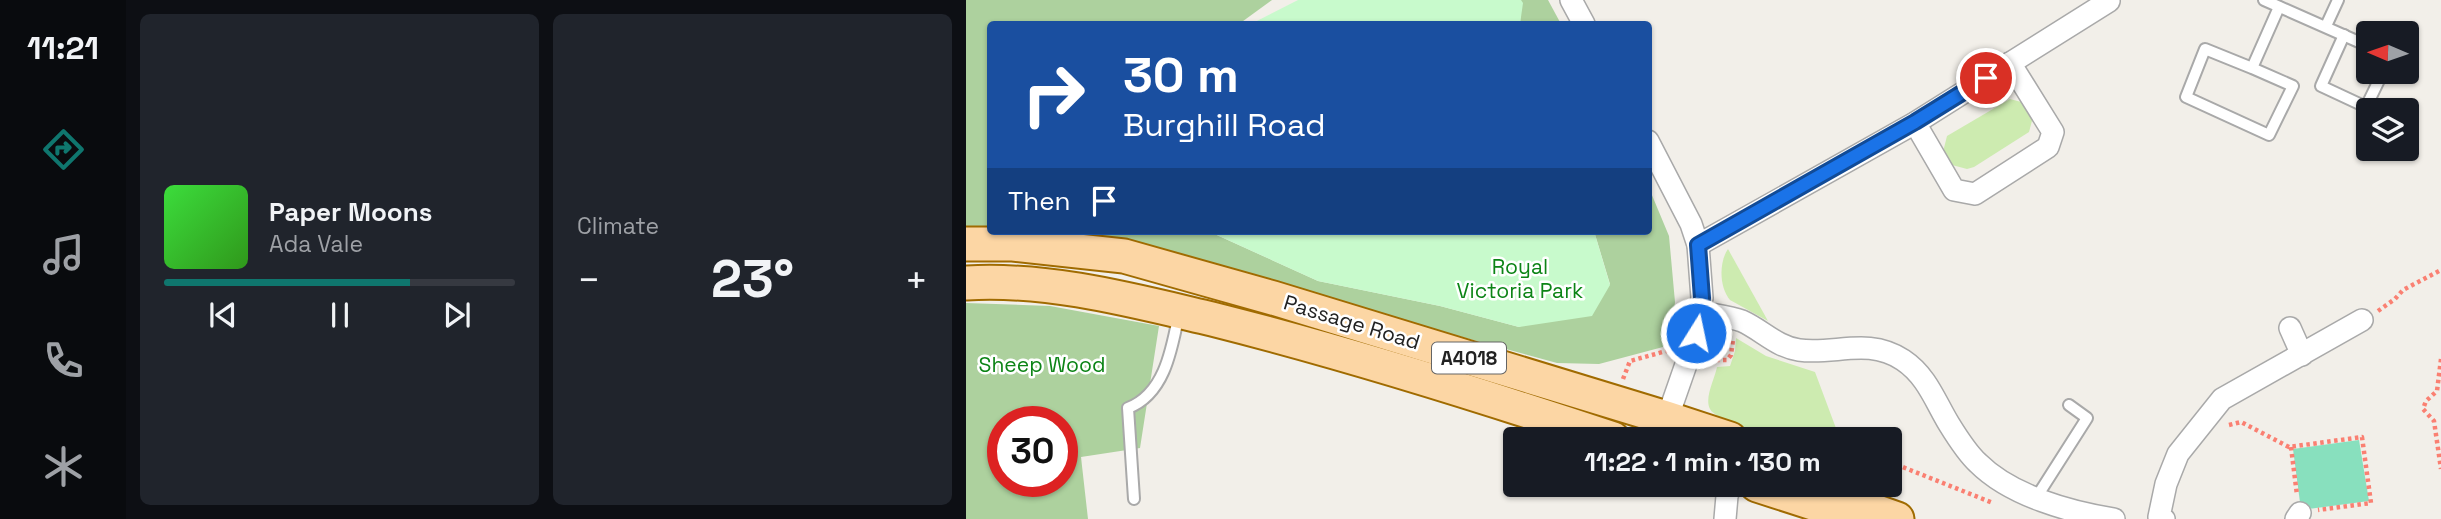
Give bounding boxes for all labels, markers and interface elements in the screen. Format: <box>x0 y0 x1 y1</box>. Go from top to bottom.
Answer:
north arrow <box>2356 21 2418 84</box>
map controls <box>2356 21 2419 161</box>
text: 11:21 <box>27 28 99 68</box>
text: 30 m <box>1123 44 1239 106</box>
pin <box>1956 48 2016 108</box>
icon: right <box>1008 49 1099 140</box>
icon: arrive <box>1967 59 2005 97</box>
button: layers <box>2356 98 2419 161</box>
text: Burghill Road <box>1123 105 1326 145</box>
icon: directions <box>39 125 88 174</box>
icon: arrive <box>1085 182 1123 220</box>
text: Then <box>1008 184 1071 218</box>
text: Paper Moons <box>269 195 432 229</box>
text: Climate <box>577 211 659 241</box>
text: Ada Vale <box>269 229 363 259</box>
icon: music <box>39 230 88 279</box>
text: 23° <box>711 246 794 312</box>
park label: Royal Victoria Park <box>1457 253 1583 304</box>
text: − <box>577 256 601 304</box>
text: + <box>904 256 928 304</box>
street label: Passage Road <box>1281 288 1423 356</box>
icon: previous <box>204 296 242 334</box>
icon: pause <box>321 296 359 334</box>
icon: next <box>438 296 476 334</box>
position arrow <box>1659 296 1733 370</box>
icon: phone <box>39 336 88 385</box>
road number: A4018 <box>1432 342 1506 374</box>
park label: Sheep Wood <box>979 351 1105 378</box>
speed limit sign: 30 <box>987 406 1078 497</box>
icon: climate <box>39 442 88 491</box>
text: 11:22 · 1 min · 130 m <box>1584 445 1821 479</box>

